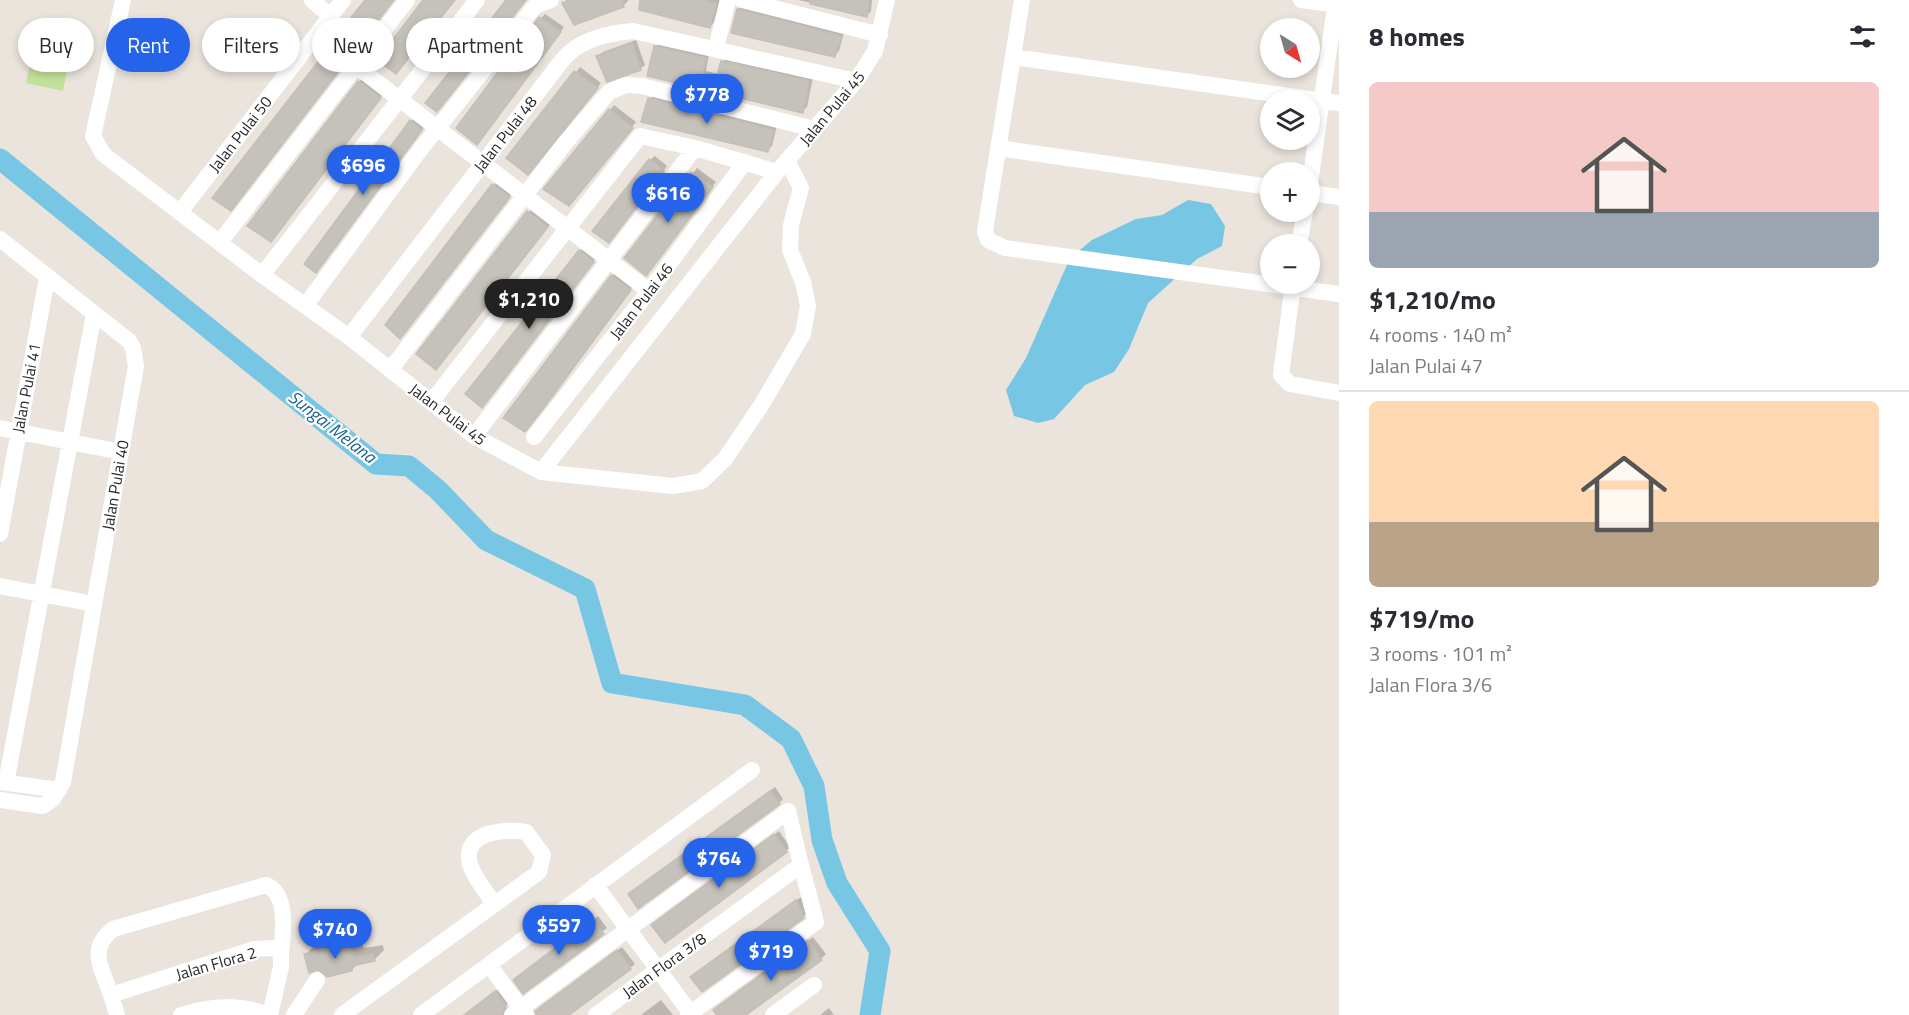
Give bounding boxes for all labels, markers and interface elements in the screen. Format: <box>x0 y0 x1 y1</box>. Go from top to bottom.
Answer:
text: 8 homes <box>1369 17 1465 56</box>
chip: Buy <box>18 18 94 72</box>
chip: Rent <box>106 18 190 72</box>
chip: Filters <box>202 18 300 72</box>
chip: New <box>312 18 394 72</box>
chip: Apartment <box>406 18 544 72</box>
north arrow <box>1260 18 1320 78</box>
map controls <box>1260 18 1320 294</box>
icon: filters <box>1846 20 1879 53</box>
street label: Jalan Pulai 45 <box>794 65 870 151</box>
pin: $778 <box>671 74 743 125</box>
text: $778 <box>685 78 729 109</box>
button: layers <box>1260 90 1320 150</box>
street label: Jalan Pulai 50 <box>202 91 278 177</box>
street label: Jalan Pulai 48 <box>467 91 543 177</box>
icon: home <box>1570 121 1678 229</box>
pin: $696 <box>327 145 399 196</box>
text: $696 <box>341 149 385 180</box>
button: + <box>1260 162 1320 222</box>
pin: $616 <box>632 173 704 224</box>
text: $616 <box>646 177 690 208</box>
button: − <box>1260 234 1320 294</box>
street label: Jalan Pulai 46 <box>603 258 679 344</box>
pin: $1,210 <box>480 279 578 330</box>
text: $1,210/mo <box>1369 280 1496 319</box>
text: $1,210 <box>498 283 560 314</box>
text: 4 rooms · 140 m² <box>1369 319 1512 350</box>
street label: Jalan Pulai 41 <box>6 341 46 435</box>
text: Jalan Pulai 47 <box>1369 350 1483 381</box>
street label: Jalan Pulai 45 <box>404 377 492 451</box>
water label: Sungai Melana <box>283 384 383 470</box>
street label: Jalan Pulai 40 <box>95 438 135 532</box>
icon: home <box>1570 440 1678 548</box>
text: $719/mo <box>1369 599 1474 638</box>
text: 3 rooms · 101 m² <box>1369 638 1512 669</box>
text: Jalan Flora 3/6 <box>1369 669 1492 700</box>
pin: $764 <box>683 838 755 889</box>
text: $764 <box>697 842 741 873</box>
pin: $597 <box>523 905 595 956</box>
pin: $740 <box>299 909 371 960</box>
text: $597 <box>537 909 581 940</box>
text: $740 <box>313 913 357 944</box>
street label: Jalan Flora 3/8 <box>617 926 711 1004</box>
pin: $719 <box>735 931 807 982</box>
text: $719 <box>749 935 793 966</box>
street label: Jalan Flora 2 <box>173 940 259 986</box>

